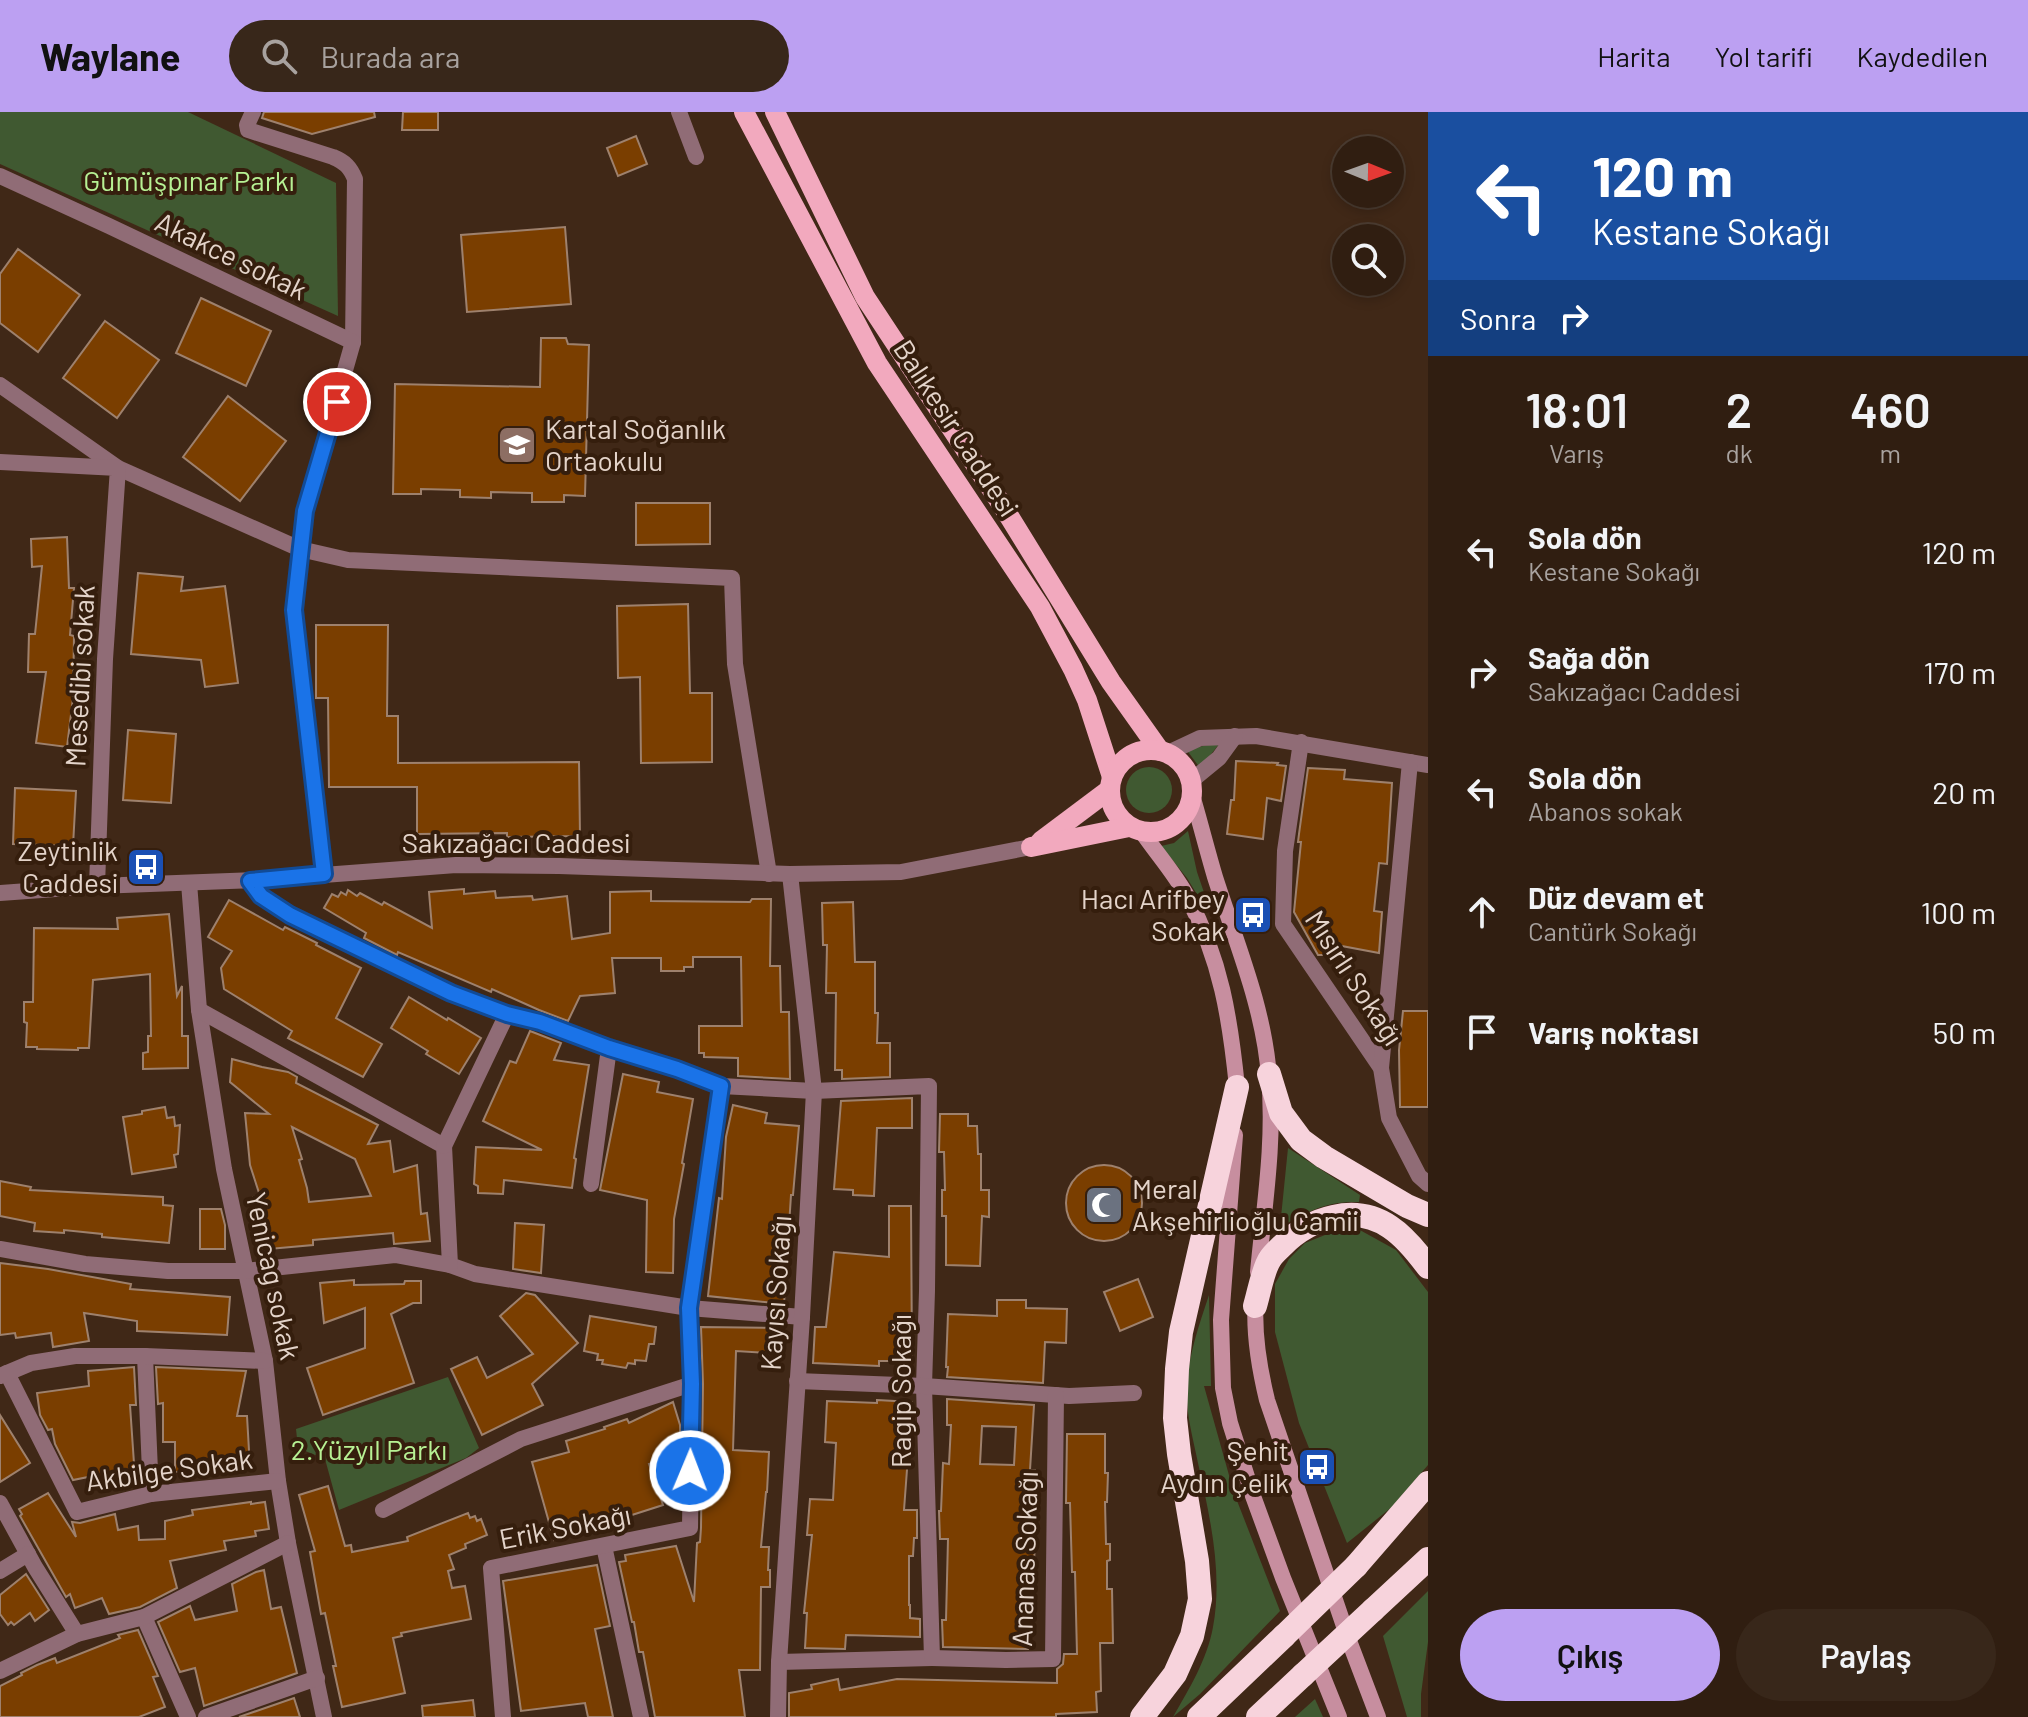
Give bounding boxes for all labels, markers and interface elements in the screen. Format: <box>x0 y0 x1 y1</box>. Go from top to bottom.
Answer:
search box <box>229 20 789 92</box>
text: Waylane <box>40 33 181 79</box>
icon: search <box>257 34 301 78</box>
text: Burada ara <box>321 38 460 74</box>
text: Harita <box>1597 39 1670 73</box>
text: Yol tarifi <box>1714 39 1812 73</box>
text: Kaydedilen <box>1856 39 1988 73</box>
north arrow <box>1332 136 1404 208</box>
map controls <box>1332 136 1404 296</box>
text: 120 m <box>1592 141 1733 208</box>
icon: left <box>1460 144 1564 248</box>
park label: Gümüşpınar Parkı <box>83 163 295 197</box>
street label: Akakce sokak <box>150 204 313 306</box>
text: Kestane Sokağı <box>1592 209 1830 252</box>
button: search <box>1332 224 1404 296</box>
icon: right <box>1552 296 1596 340</box>
text: Sonra <box>1460 300 1536 336</box>
street label: Balıkesir Caddesi <box>887 333 1026 522</box>
pin <box>303 368 371 436</box>
icon: arrive <box>315 380 359 424</box>
text: 18:01 <box>1525 380 1628 438</box>
text: 2 <box>1726 380 1752 438</box>
text: 460 <box>1850 380 1931 438</box>
place label: Kartal Soğanlık Ortaokulu <box>545 411 726 477</box>
school or university icon: Kartal Soğanlık Ortaokulu <box>496 424 538 466</box>
text: Varış <box>1549 437 1604 468</box>
text: dk <box>1725 437 1753 468</box>
text: m <box>1880 437 1901 468</box>
text: Sola dön <box>1528 519 1642 555</box>
icon: left <box>1460 530 1504 574</box>
text: 120 m <box>1922 534 1996 570</box>
text: Kestane Sokağı <box>1528 555 1700 586</box>
street label: Mesedibi sokak <box>57 584 101 768</box>
text: Sağa dön <box>1528 639 1650 675</box>
icon: right <box>1460 650 1504 694</box>
text: 170 m <box>1924 654 1996 690</box>
text: Sakızağacı Caddesi <box>1528 675 1740 706</box>
text: Sola dön <box>1528 759 1642 795</box>
icon: left <box>1460 770 1504 814</box>
text: 20 m <box>1932 774 1996 810</box>
text: Abanos sokak <box>1528 795 1683 826</box>
street label: Sakızağacı Caddesi <box>402 825 630 859</box>
place label: Zeyti̇nli̇k Caddesi̇ <box>18 833 118 899</box>
bus stop icon: Zeyti̇nli̇k Caddesi̇ <box>125 846 167 888</box>
text: Düz devam et <box>1528 879 1704 915</box>
place label: Hacı Ari̇fbey Sokak <box>1081 881 1225 947</box>
icon: ahead <box>1460 890 1504 934</box>
bus stop icon: Hacı Ari̇fbey Sokak <box>1232 894 1274 936</box>
text: 100 m <box>1921 894 1996 930</box>
street label: Mısırlı Sokağı <box>1299 904 1411 1051</box>
text: Cantürk Sokağı <box>1528 915 1697 946</box>
icon: arrive <box>1460 1010 1504 1054</box>
text: Varış noktası <box>1528 1014 1699 1050</box>
text: 50 m <box>1933 1014 1996 1050</box>
place label: Meral Akşehirlioğlu Camii <box>1132 1171 1358 1237</box>
mosque icon: Meral Akşehirlioğlu Camii <box>1083 1184 1125 1226</box>
street label: Yenicag sokak <box>240 1189 308 1363</box>
street label: Kayısı Sokağı <box>753 1214 797 1372</box>
street label: Ragip Sokağı <box>883 1314 917 1468</box>
position arrow <box>648 1429 732 1513</box>
park label: 2.Yüzyıl Parkı <box>291 1432 447 1466</box>
place label: Şehit Aydın Çelik <box>1160 1433 1289 1499</box>
street label: Akbilge Sokak <box>83 1440 254 1498</box>
bus stop icon: Şehit Aydın Çelik <box>1296 1446 1338 1488</box>
street label: Ananas Sokağı <box>1004 1471 1044 1647</box>
street label: Erik Sokağı <box>496 1497 633 1555</box>
button: Çıkış <box>1460 1609 1720 1701</box>
button: Paylaş <box>1736 1609 1996 1701</box>

